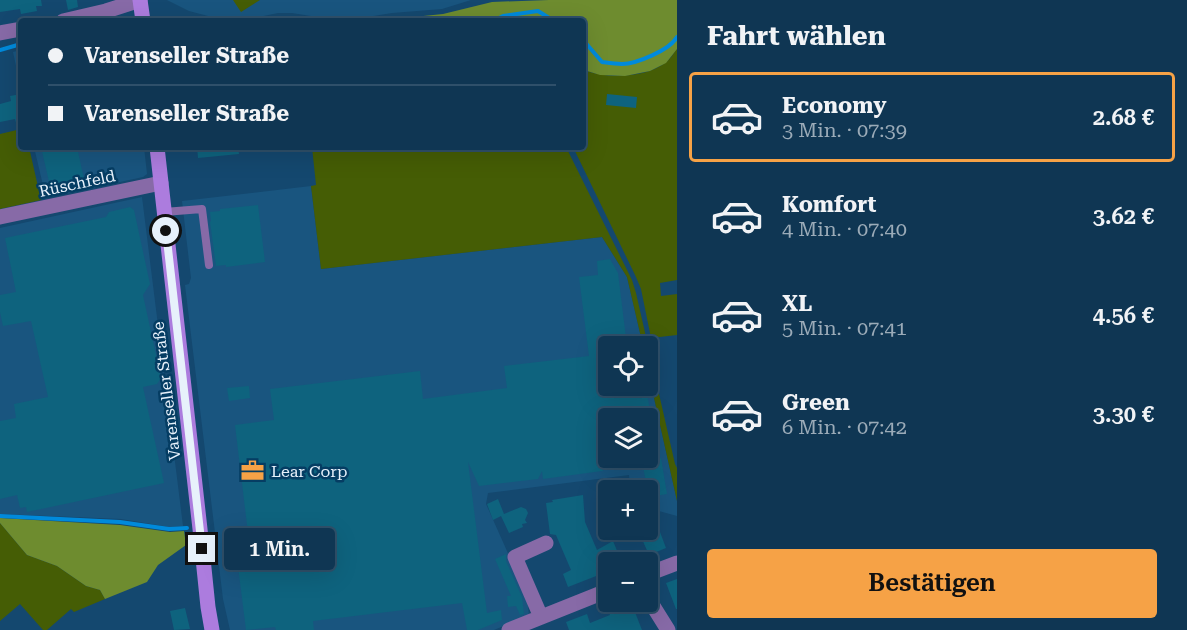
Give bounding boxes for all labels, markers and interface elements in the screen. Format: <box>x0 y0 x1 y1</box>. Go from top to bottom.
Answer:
text: Fahrt wählen <box>707 20 886 52</box>
text: Varenseller Straße <box>84 43 289 68</box>
icon: car <box>710 90 764 144</box>
text: Economy <box>782 93 886 118</box>
text: Varenseller Straße <box>84 101 289 126</box>
text: 2.68 € <box>1093 105 1154 130</box>
text: 3 Min. · 07:39 <box>782 118 907 142</box>
street label: Rüschfeld <box>37 166 117 201</box>
icon: car <box>710 189 764 243</box>
text: Komfort <box>782 192 877 217</box>
text: 3.62 € <box>1093 204 1154 229</box>
route start <box>152 217 179 244</box>
text: 4 Min. · 07:40 <box>782 217 907 241</box>
icon: car <box>710 288 764 342</box>
text: XL <box>782 291 812 316</box>
text: 4.56 € <box>1093 303 1154 328</box>
text: 5 Min. · 07:41 <box>782 316 907 340</box>
street label: Varenseller Straße <box>149 320 184 461</box>
map controls <box>598 336 658 612</box>
button: locate <box>598 336 658 396</box>
icon: car <box>710 387 764 441</box>
text: Green <box>782 390 850 415</box>
text: 3.30 € <box>1093 402 1154 427</box>
button: layers <box>598 408 658 468</box>
text: 6 Min. · 07:42 <box>782 415 907 439</box>
office icon: Lear Corp <box>240 458 266 484</box>
place label: Lear Corp <box>271 462 347 481</box>
button: + <box>598 480 658 540</box>
callout: 1 Min. <box>223 528 334 570</box>
route end <box>188 535 215 562</box>
text: 1 Min. <box>249 537 310 561</box>
button: Bestätigen <box>707 549 1157 618</box>
button: − <box>598 552 658 612</box>

